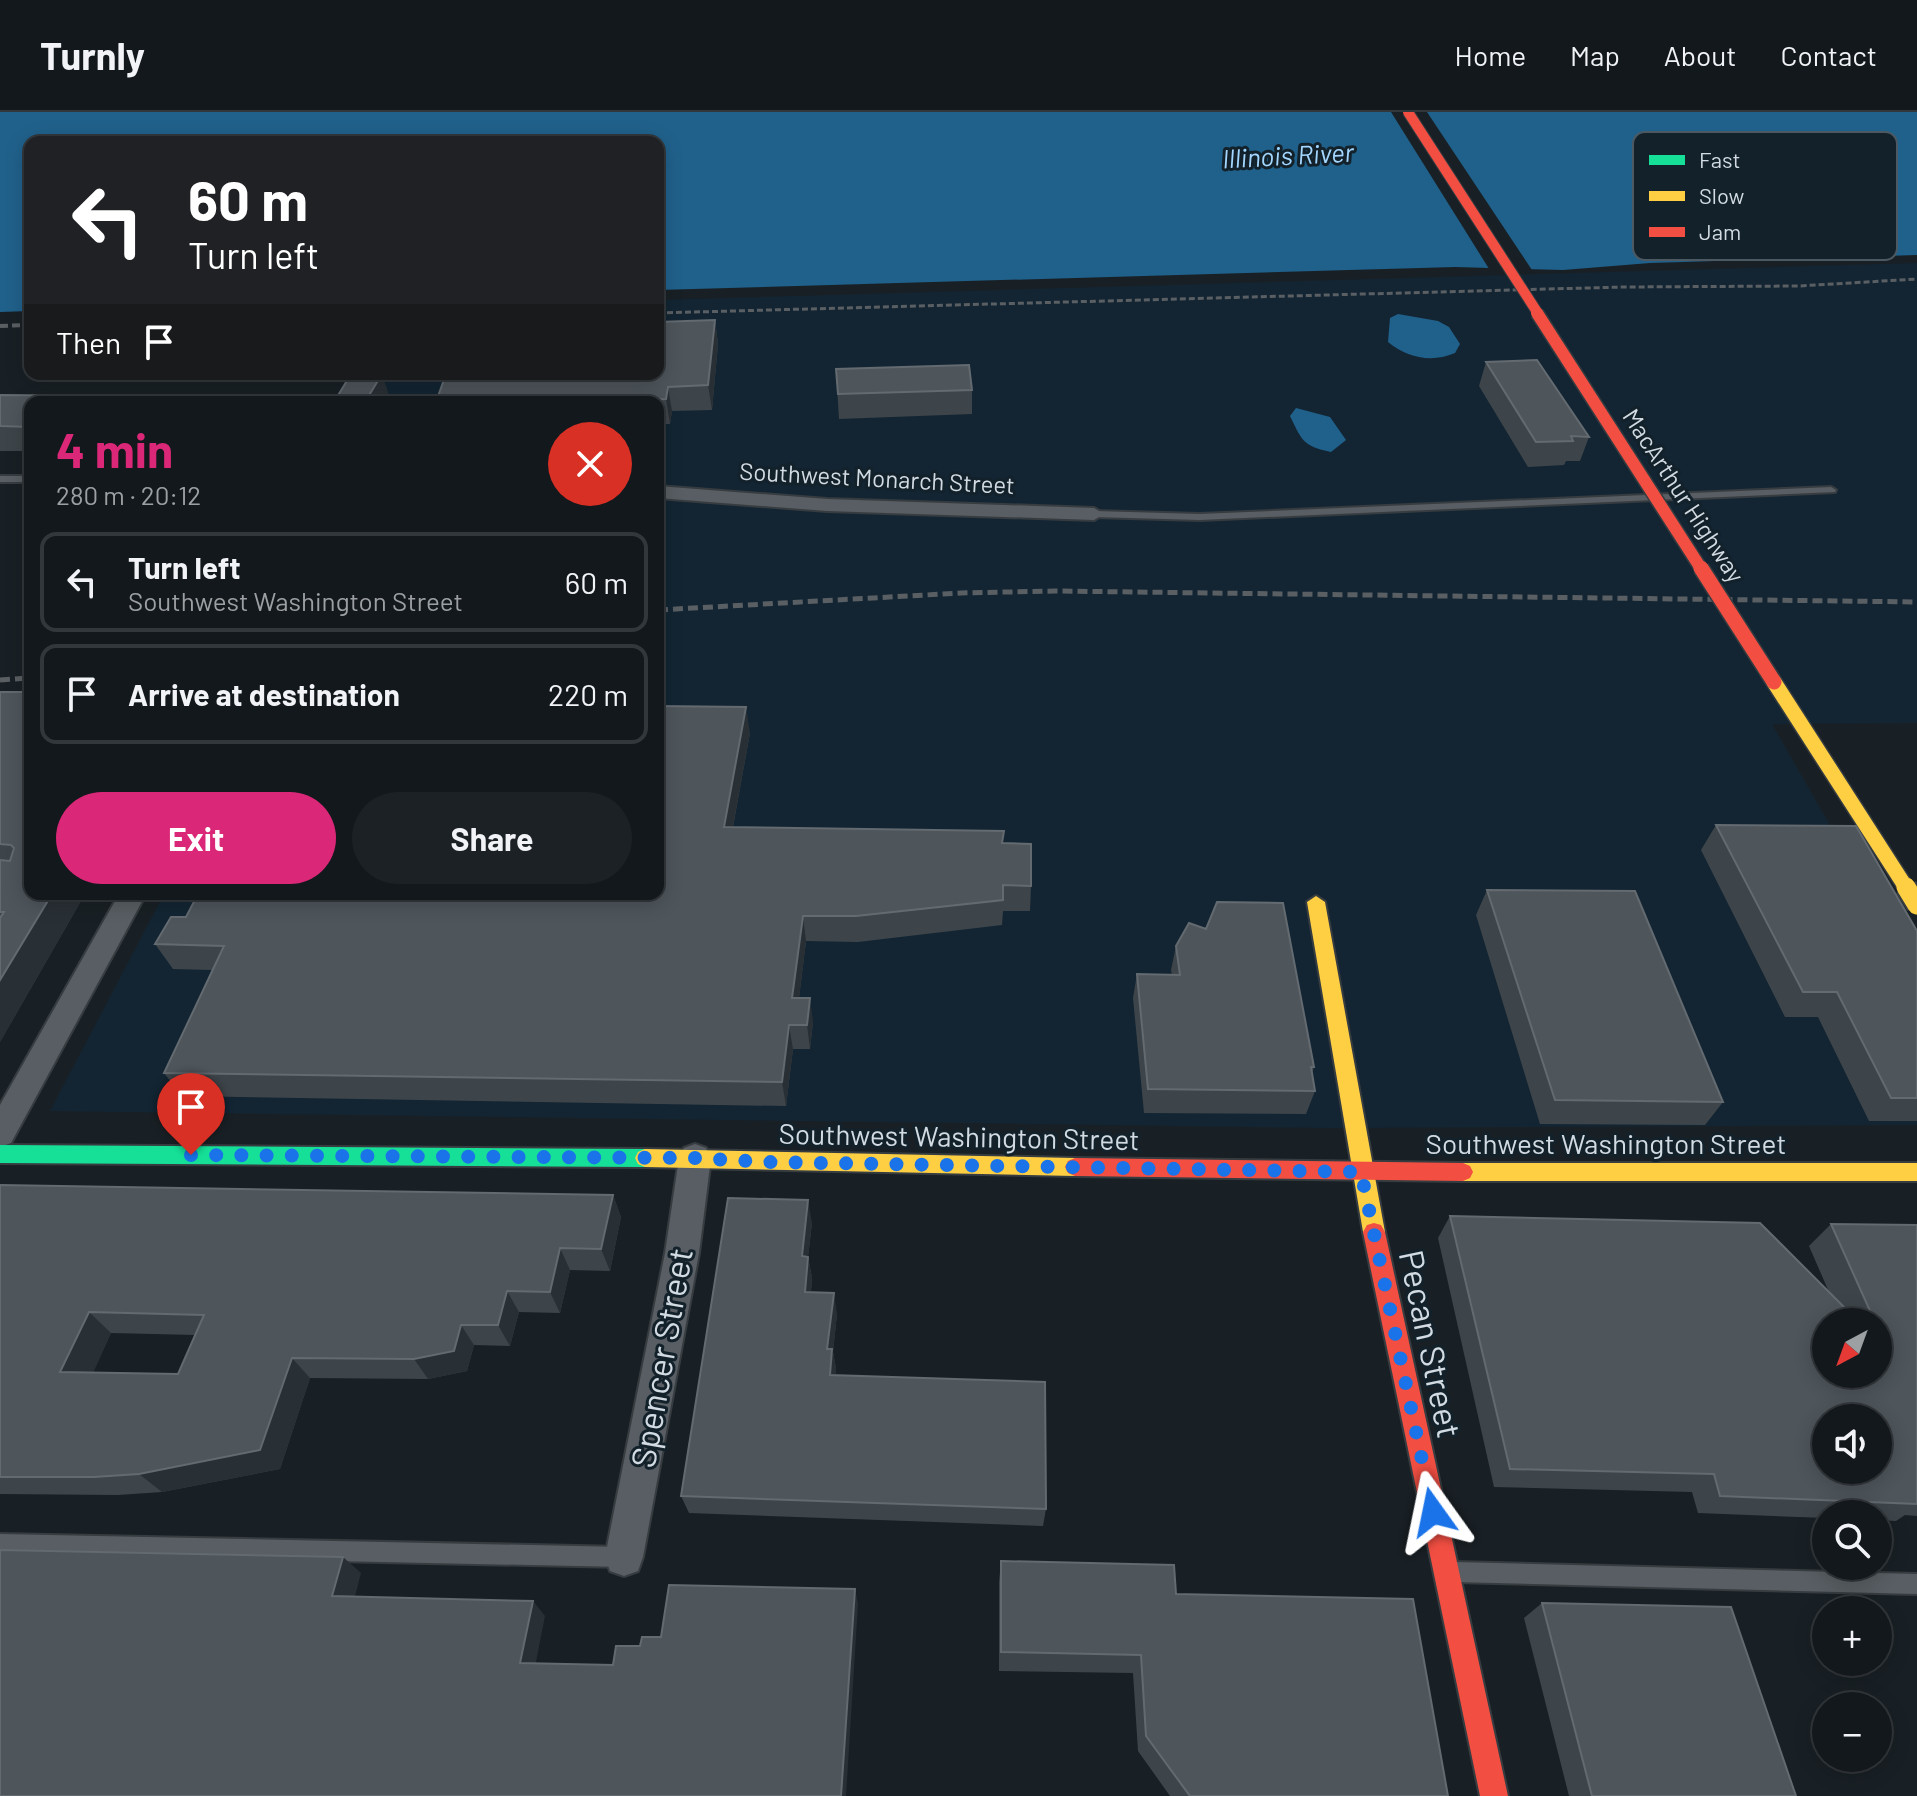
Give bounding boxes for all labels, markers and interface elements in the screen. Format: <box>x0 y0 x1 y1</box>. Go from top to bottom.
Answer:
text: Turnly <box>40 32 145 78</box>
text: Home <box>1455 38 1526 72</box>
text: Map <box>1570 38 1620 72</box>
text: About <box>1664 38 1736 72</box>
text: Contact <box>1780 38 1877 72</box>
legend <box>1633 132 1897 260</box>
water label: Illinois River <box>1221 136 1355 173</box>
text: Fast <box>1699 146 1741 172</box>
text: 60 m <box>188 165 308 232</box>
icon: left <box>56 168 160 272</box>
text: Slow <box>1699 182 1744 208</box>
text: Jam <box>1699 218 1741 244</box>
text: Turn left <box>188 233 319 276</box>
icon: arrive <box>137 320 181 364</box>
text: Then <box>56 324 121 360</box>
street label: MacArthur Highway <box>1617 403 1751 587</box>
text: 4 min <box>56 420 173 478</box>
button: close <box>548 422 632 506</box>
street label: Southwest Monarch Street <box>739 456 1016 499</box>
text: 280 m · 20:12 <box>56 479 201 510</box>
text: Turn left <box>128 549 241 585</box>
icon: left <box>60 560 104 604</box>
text: 60 m <box>565 564 628 600</box>
text: Southwest Washington Street <box>128 585 463 616</box>
icon: arrive <box>60 672 104 716</box>
text: Arrive at destination <box>128 676 400 712</box>
text: 220 m <box>548 676 628 712</box>
button: Exit <box>56 792 336 884</box>
button: Share <box>352 792 632 884</box>
pin <box>157 1073 225 1155</box>
icon: arrive <box>169 1085 213 1129</box>
street label: Southwest Washington Street <box>778 1116 1140 1156</box>
street label: Southwest Washington Street <box>1426 1126 1786 1160</box>
street label: Spencer Street <box>621 1245 700 1471</box>
street label: Pecan Street <box>1392 1246 1471 1441</box>
north arrow <box>1812 1308 1892 1388</box>
map controls <box>1812 1308 1892 1772</box>
button: sound <box>1812 1404 1892 1484</box>
position arrow <box>1391 1470 1475 1554</box>
button: search <box>1812 1500 1892 1580</box>
button: + <box>1812 1596 1892 1676</box>
button: − <box>1812 1692 1892 1772</box>

